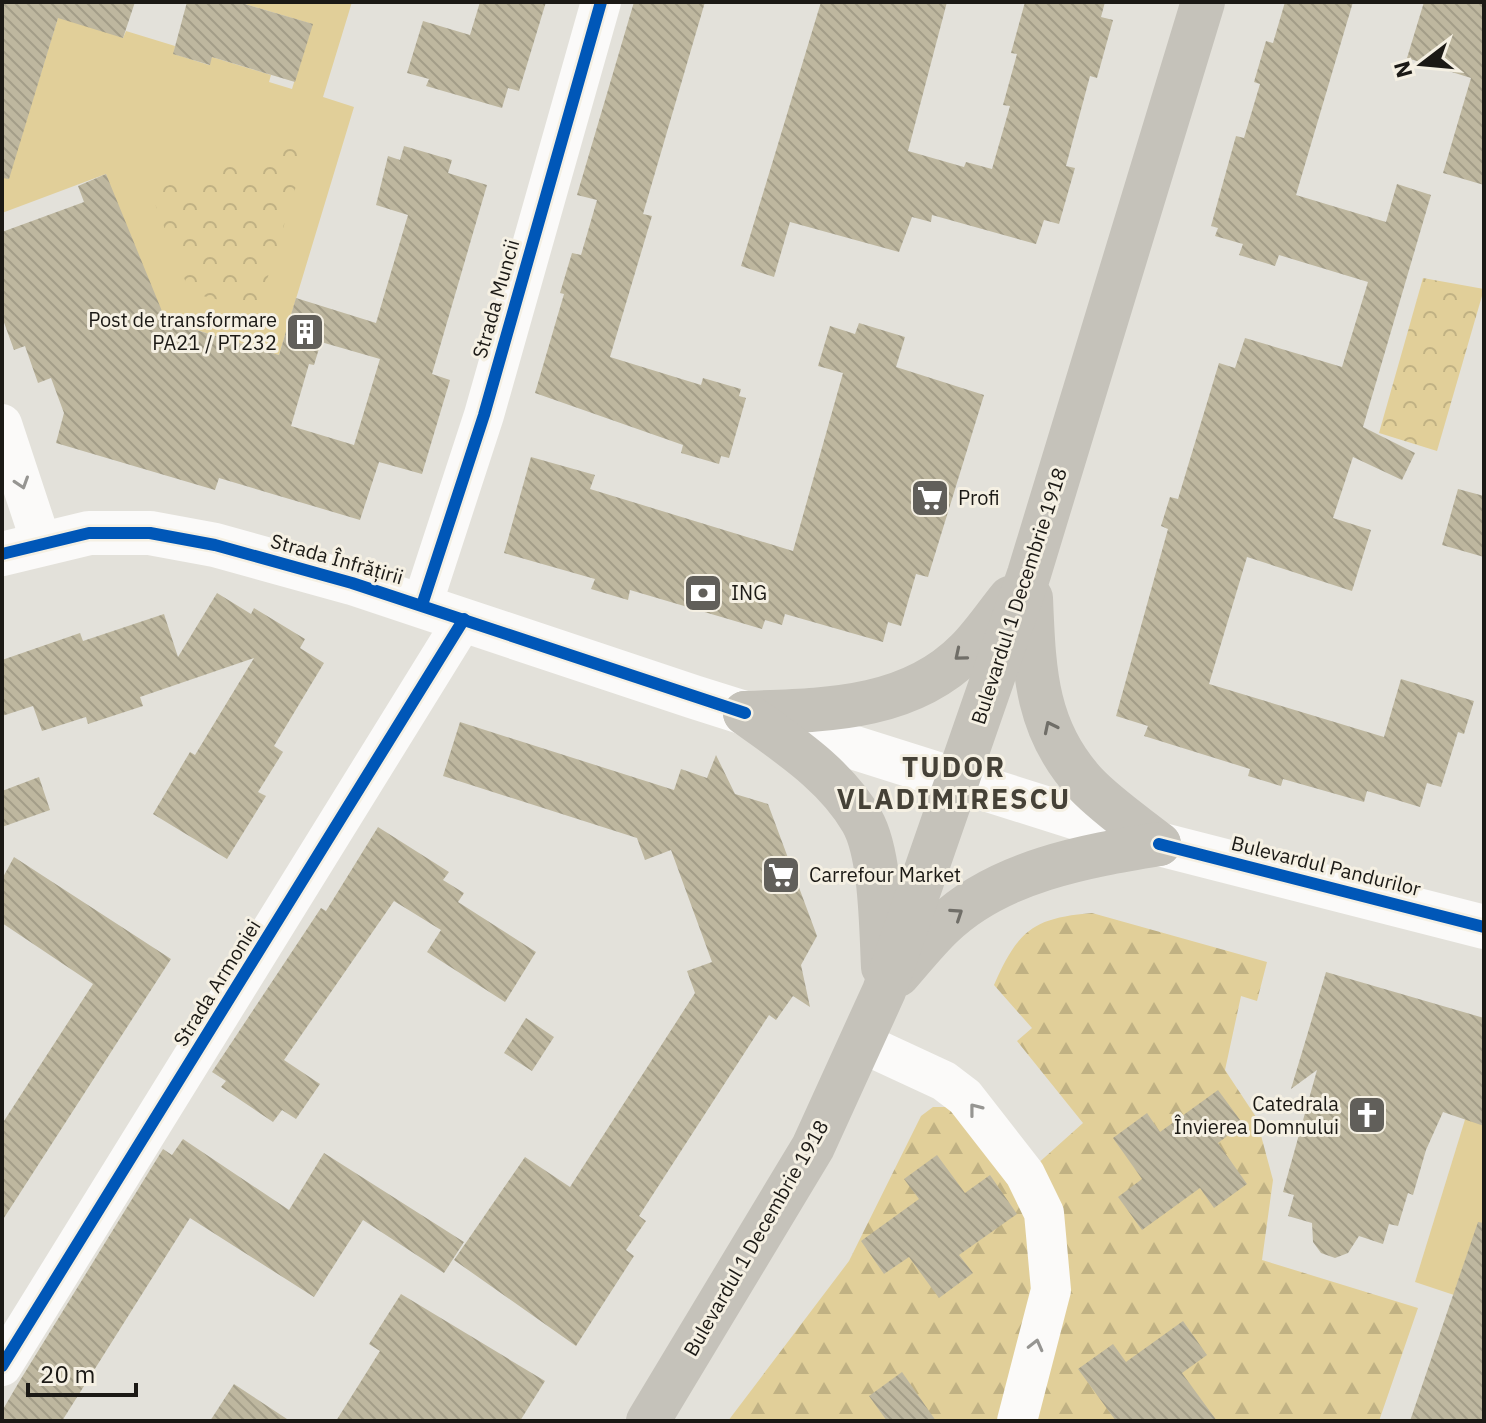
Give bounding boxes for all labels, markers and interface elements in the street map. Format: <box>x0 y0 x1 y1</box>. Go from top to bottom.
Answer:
north arrow <box>1382 24 1462 104</box>
text: N <box>1386 58 1418 81</box>
street label: Strada Muncii <box>466 236 525 362</box>
place label: Post de transformare PA21 / PT232 <box>88 306 277 356</box>
building icon: Post de transformare PA21 / PT232 <box>284 311 326 353</box>
street label: Bulevardul 1 Decembrie 1918 <box>964 464 1073 728</box>
one-way arrow <box>13 475 29 489</box>
supermarket icon: Profi <box>909 477 951 519</box>
place label: Profi <box>958 484 1000 511</box>
street label: Strada Înfrățirii <box>268 527 407 590</box>
bank icon: ING <box>682 572 724 614</box>
place label: ING <box>731 579 767 606</box>
one-way arrow <box>955 645 970 659</box>
one-way arrow <box>1044 720 1060 735</box>
district label: TUDOR VLADIMIRESCU <box>837 748 1071 817</box>
street label: Bulevardul Pandurilor <box>1228 829 1424 902</box>
supermarket icon: Carrefour Market <box>760 854 802 896</box>
place label: Carrefour Market <box>809 861 961 888</box>
one-way arrow <box>948 909 963 924</box>
street label: Strada Armoniei <box>167 914 266 1051</box>
place label: Catedrala Învierea Domnului <box>1174 1090 1339 1140</box>
church icon: Catedrala Învierea Domnului <box>1346 1094 1388 1136</box>
one-way arrow <box>970 1103 984 1118</box>
street label: Bulevardul 1 Decembrie 1918 <box>677 1115 834 1361</box>
one-way arrow <box>1027 1339 1044 1353</box>
scale bar <box>28 1347 136 1397</box>
text: 20 m <box>40 1358 95 1390</box>

